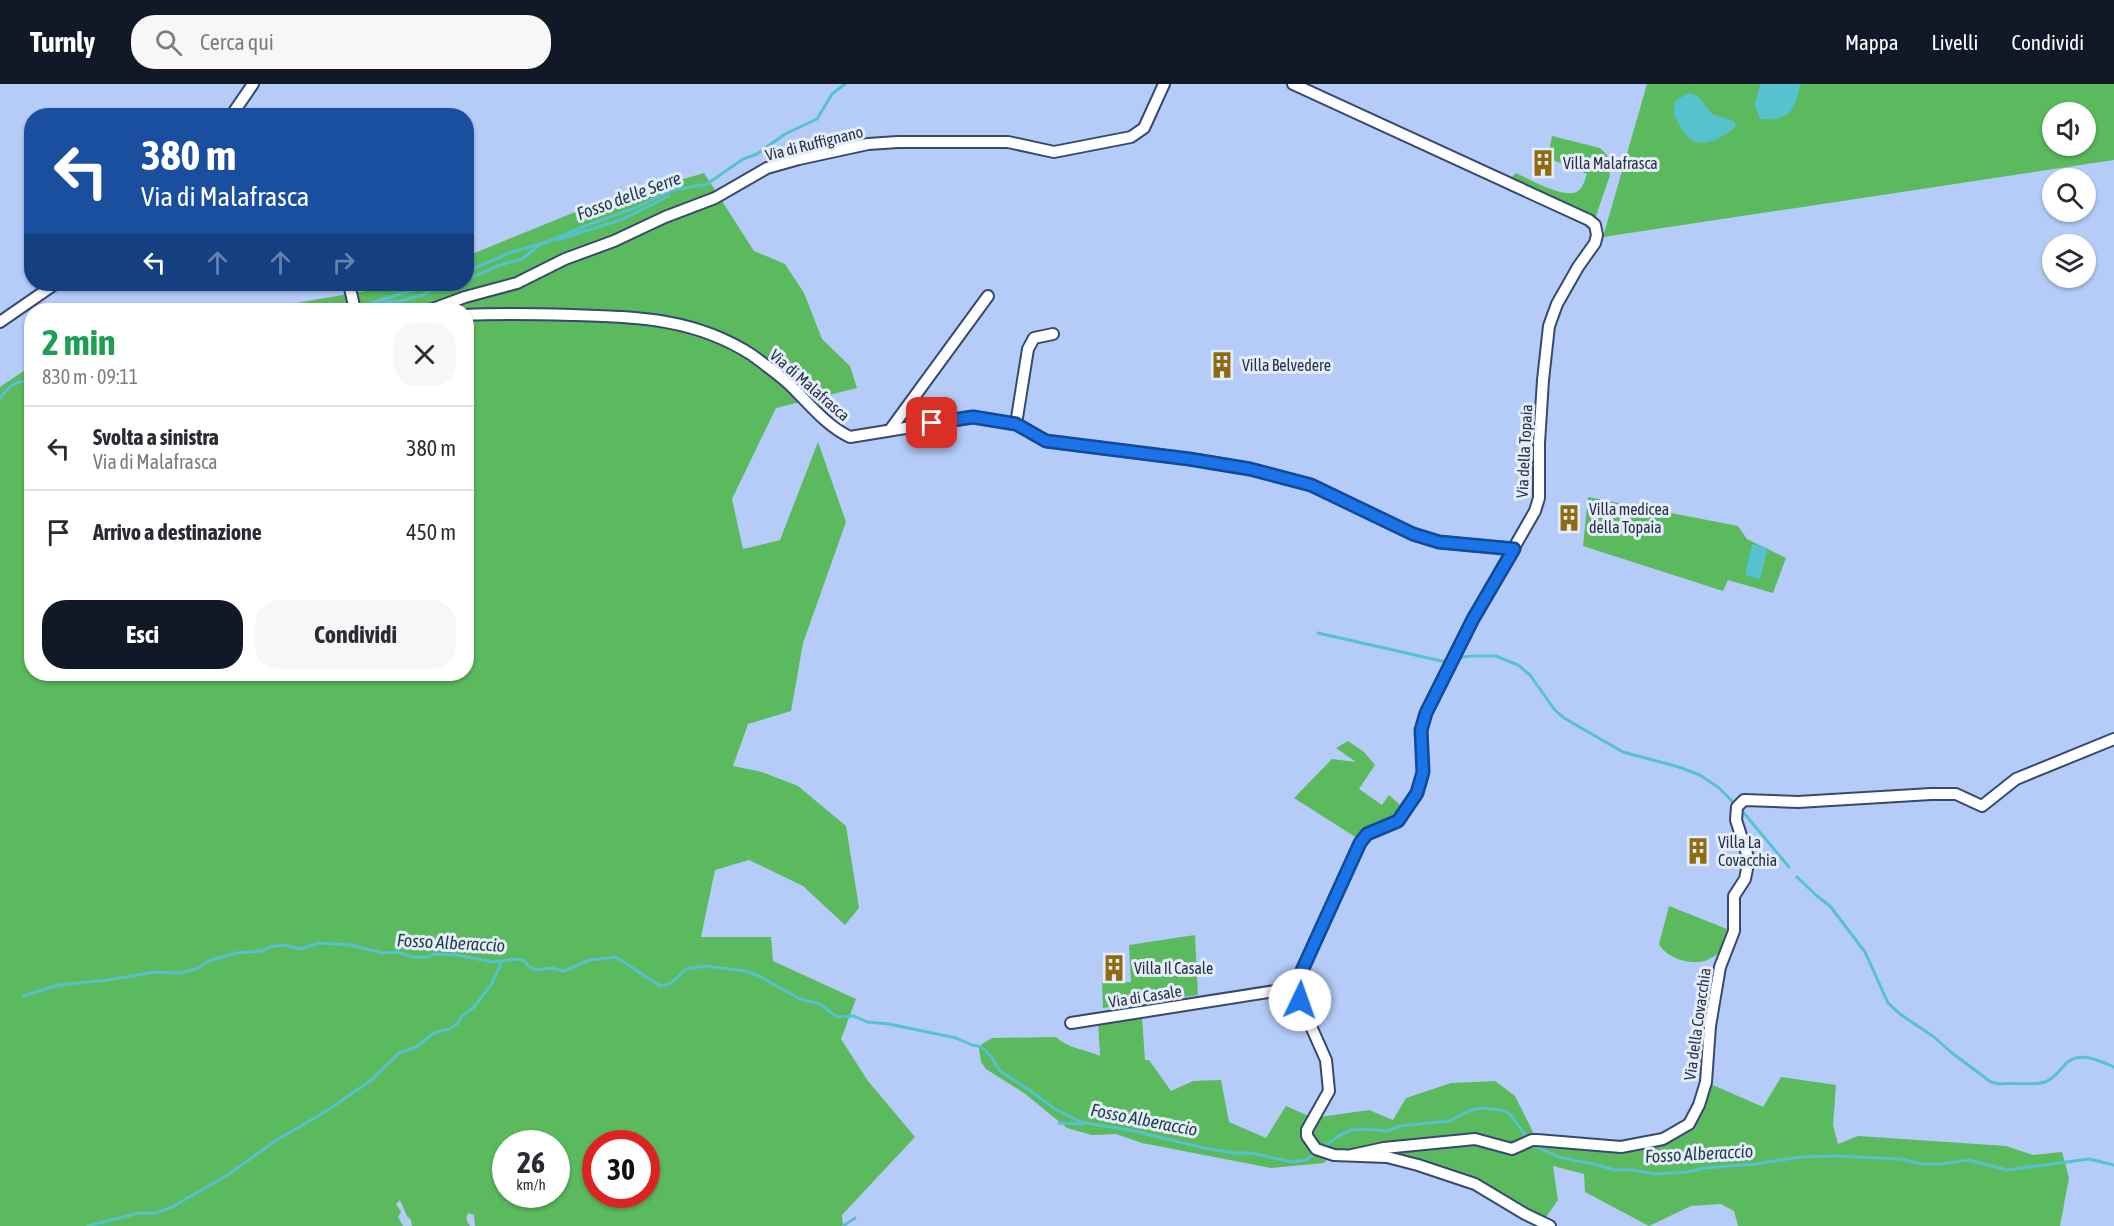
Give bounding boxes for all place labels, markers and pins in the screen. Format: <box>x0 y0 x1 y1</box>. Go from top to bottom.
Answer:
building icon: Villa Malafrasca <box>1528 148 1558 178</box>
place label: Villa Malafrasca <box>1563 154 1658 172</box>
building icon: Villa Belvedere <box>1207 350 1237 380</box>
place label: Villa Belvedere <box>1242 356 1331 374</box>
pin <box>906 397 957 448</box>
place label: Villa medicea della Topaia <box>1589 500 1669 537</box>
building icon: Villa medicea della Topaia <box>1554 503 1584 533</box>
place label: Villa La Covacchia <box>1718 833 1777 869</box>
building icon: Villa La Covacchia <box>1683 836 1713 866</box>
building icon: Villa Il Casale <box>1099 953 1129 983</box>
place label: Villa Il Casale <box>1134 959 1213 977</box>

